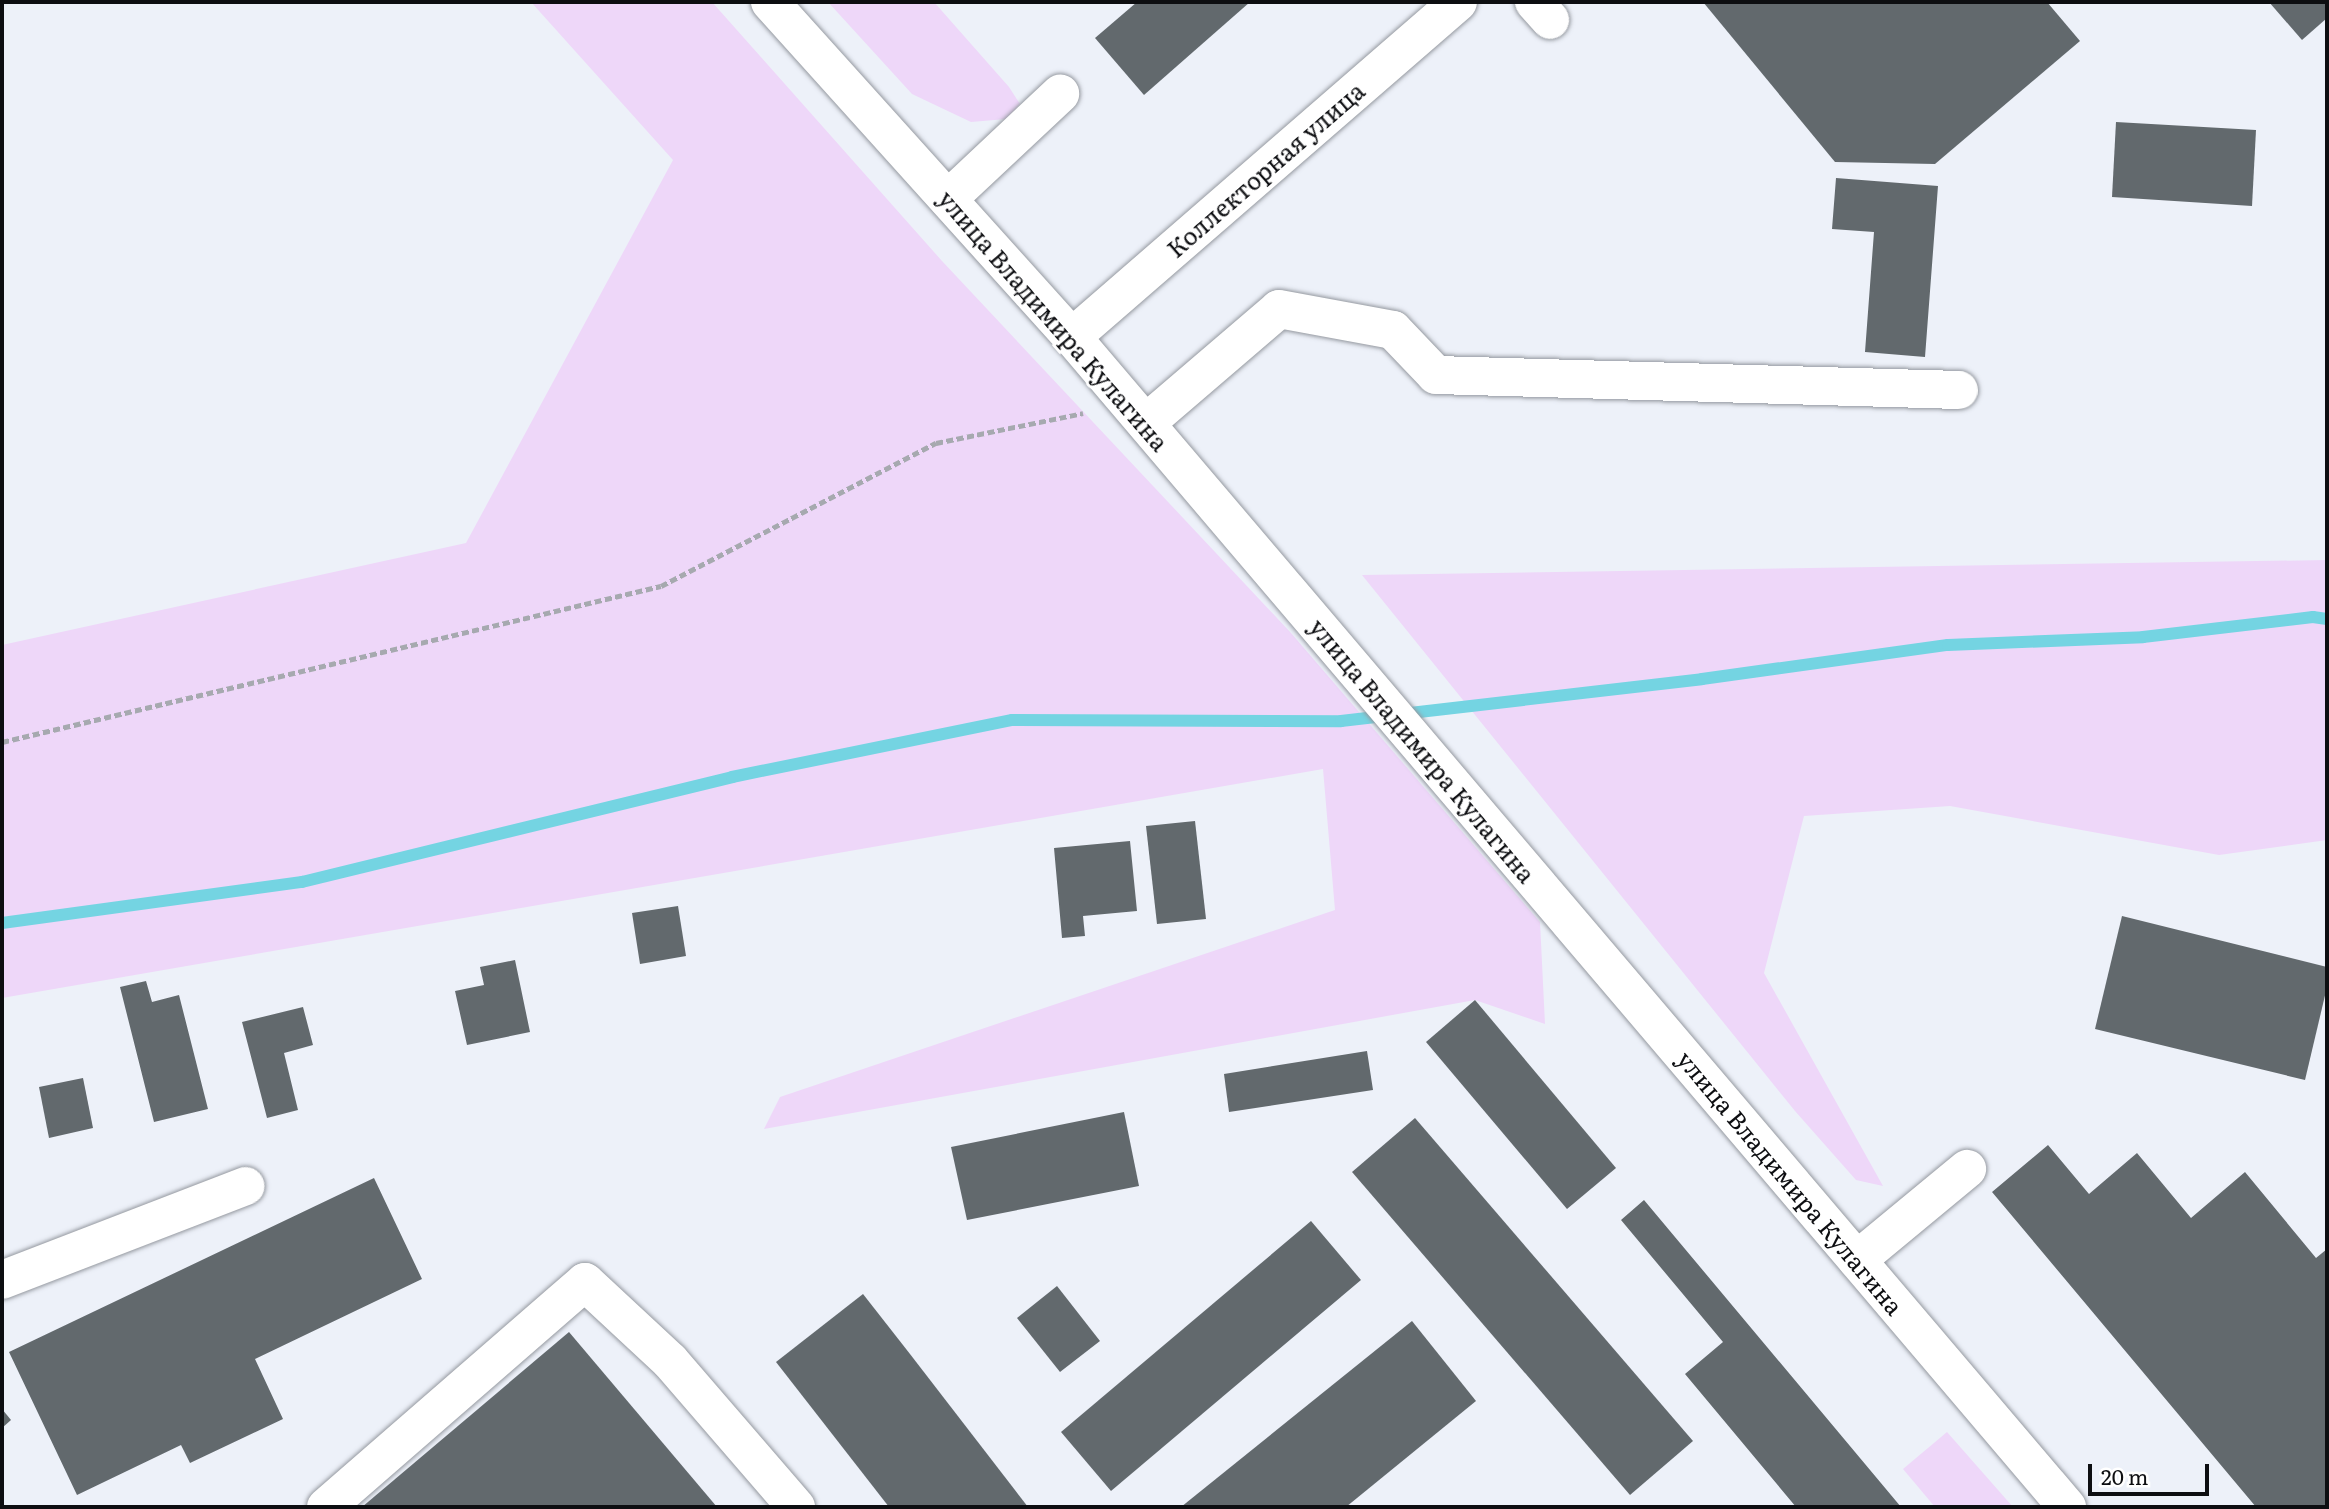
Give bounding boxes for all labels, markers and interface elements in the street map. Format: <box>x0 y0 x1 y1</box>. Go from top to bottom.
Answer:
street label: Коллекторная улица <box>1160 75 1370 263</box>
street label: улица Владимира Кулагина <box>933 184 1175 456</box>
street label: улица Владимира Кулагина <box>1304 612 1542 888</box>
street label: улица Владимира Кулагина <box>1672 1044 1910 1320</box>
scale bar <box>2091 1450 2212 1494</box>
text: 20 m <box>2101 1460 2148 1491</box>

